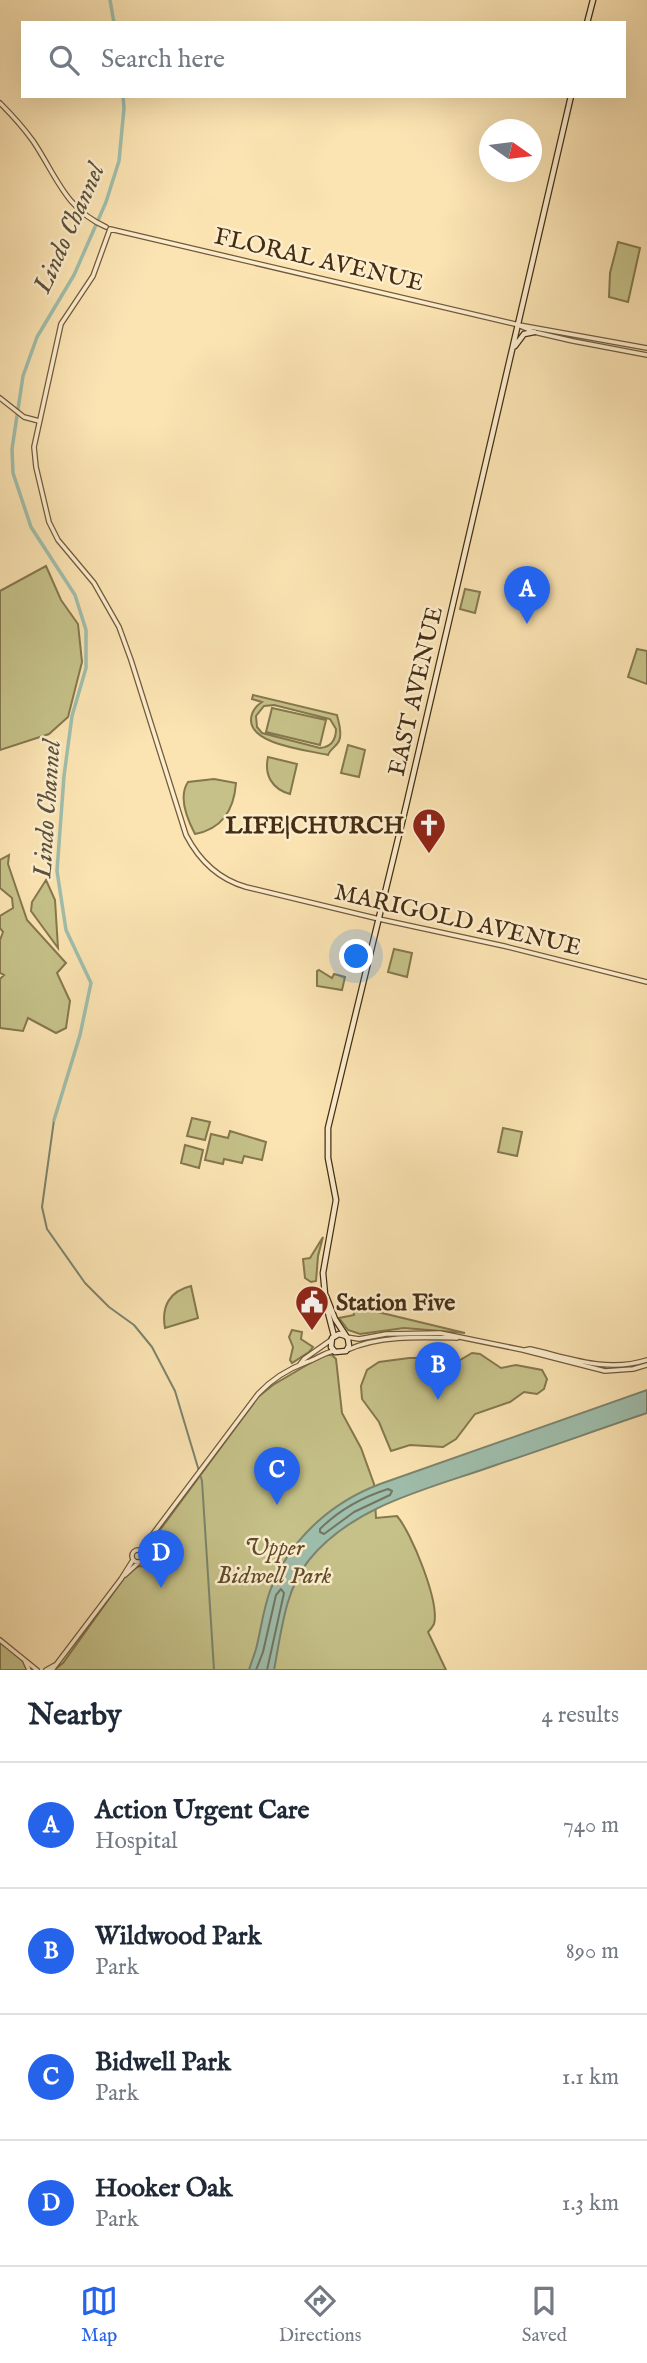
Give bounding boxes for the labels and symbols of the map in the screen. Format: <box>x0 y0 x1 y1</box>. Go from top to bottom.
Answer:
north arrow <box>479 119 542 182</box>
water label: Lindo Channel <box>26 157 113 299</box>
street label: FLORAL AVENUE <box>211 221 426 300</box>
pin: A <box>504 566 550 624</box>
street label: EAST AVENUE <box>382 604 451 779</box>
water label: Lindo Channel <box>26 737 69 880</box>
church icon: LIFE|CHURCH <box>410 806 448 855</box>
place label: LIFE|CHURCH <box>225 811 404 842</box>
street label: MARIGOLD AVENUE <box>331 877 584 964</box>
your location <box>339 939 373 973</box>
public building icon: Station Five <box>293 1283 331 1332</box>
place label: Station Five <box>336 1288 455 1319</box>
pin: B <box>415 1342 461 1400</box>
pin: C <box>254 1447 300 1505</box>
pin: D <box>138 1530 184 1588</box>
park label: Upper Bidwell Park <box>217 1533 332 1592</box>

